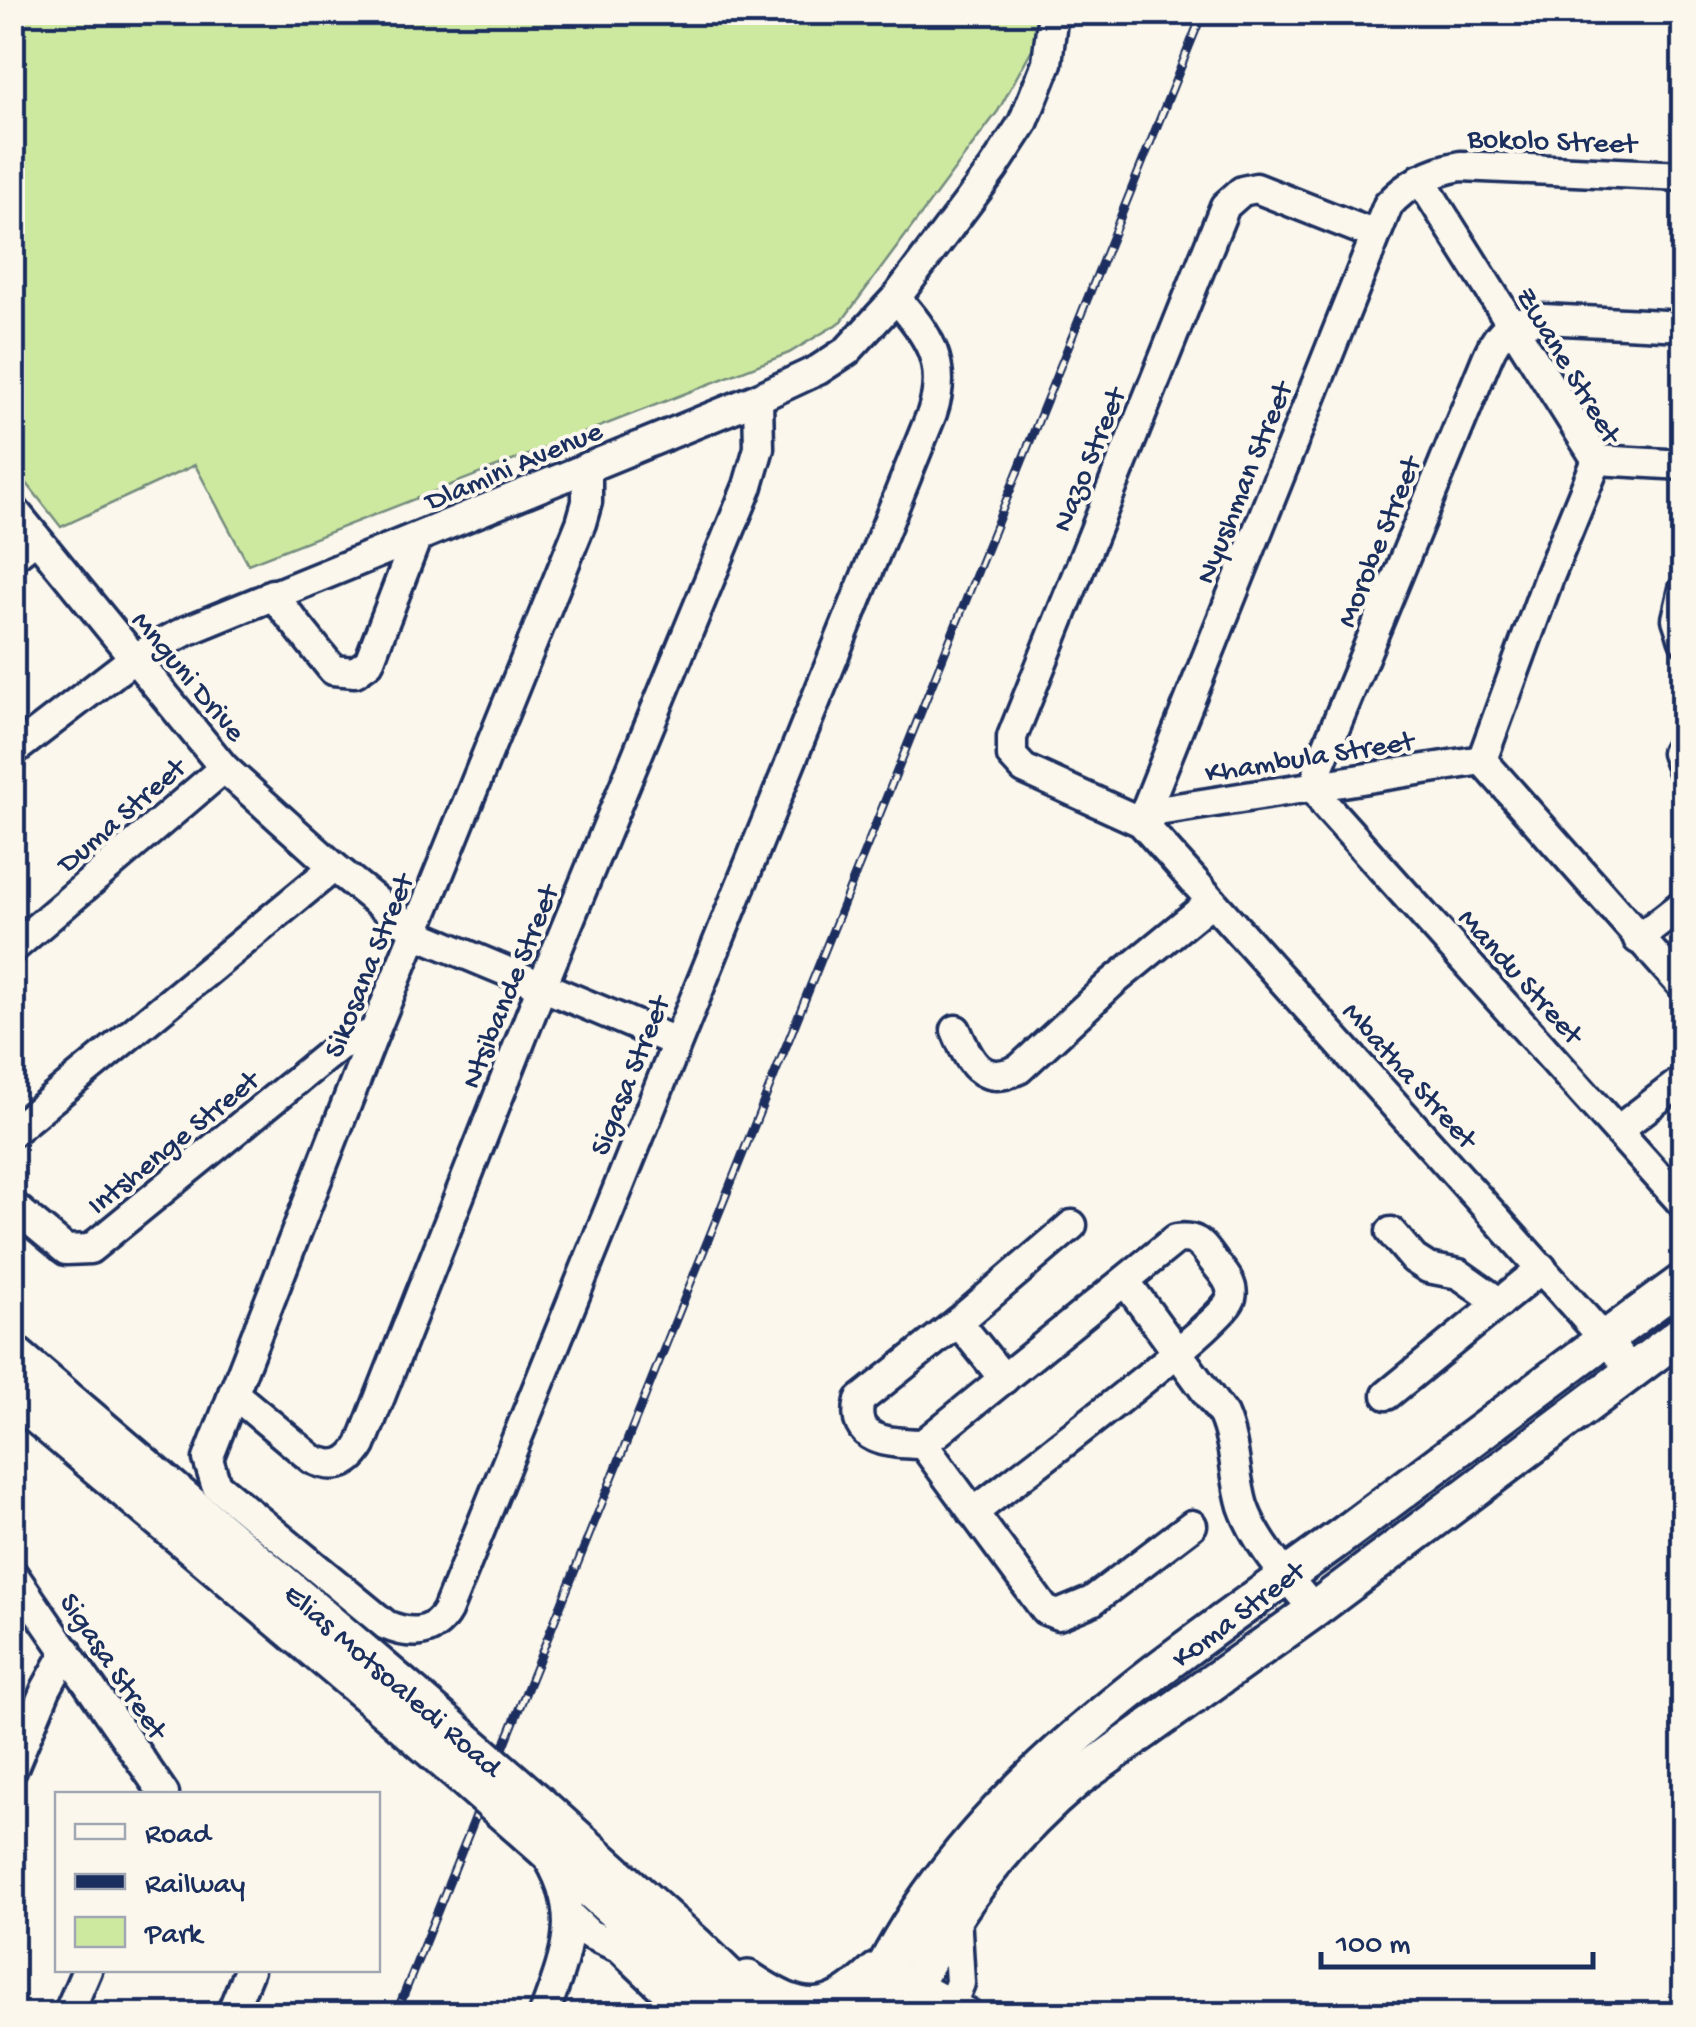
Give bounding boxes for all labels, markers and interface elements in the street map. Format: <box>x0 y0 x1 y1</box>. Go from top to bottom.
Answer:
street label: Bokolo Street <box>1466 123 1640 164</box>
street label: Zwane Street <box>1506 282 1628 453</box>
street label: Nyushman Street <box>1190 375 1304 590</box>
street label: Nazo Street <box>1046 381 1137 538</box>
street label: Dlamini Avenue <box>419 415 609 522</box>
street label: Morobe Street <box>1331 450 1432 633</box>
street label: Mnguni Drive <box>122 606 252 751</box>
street label: Khambula Street <box>1203 725 1419 793</box>
street label: Duma Street <box>50 750 196 884</box>
street label: Sikosana Street <box>318 867 425 1064</box>
street label: Ntsibande Street <box>455 878 570 1095</box>
street label: Mandu Street <box>1449 903 1591 1055</box>
street label: Sigasa Street <box>584 989 681 1162</box>
street label: Mbatha Street <box>1333 996 1485 1160</box>
street label: Intshenge Street <box>82 1063 270 1224</box>
street label: Koma Street <box>1166 1554 1315 1678</box>
street label: Elias Motsoaledi Road <box>275 1578 509 1788</box>
street label: Sigasa Street <box>50 1588 175 1750</box>
legend <box>55 1792 380 1972</box>
text: Road <box>145 1819 213 1854</box>
text: Railway <box>145 1869 245 1904</box>
scale bar <box>1321 1907 1594 1969</box>
text: Park <box>144 1919 205 1954</box>
text: 100 m <box>1335 1929 1411 1964</box>

